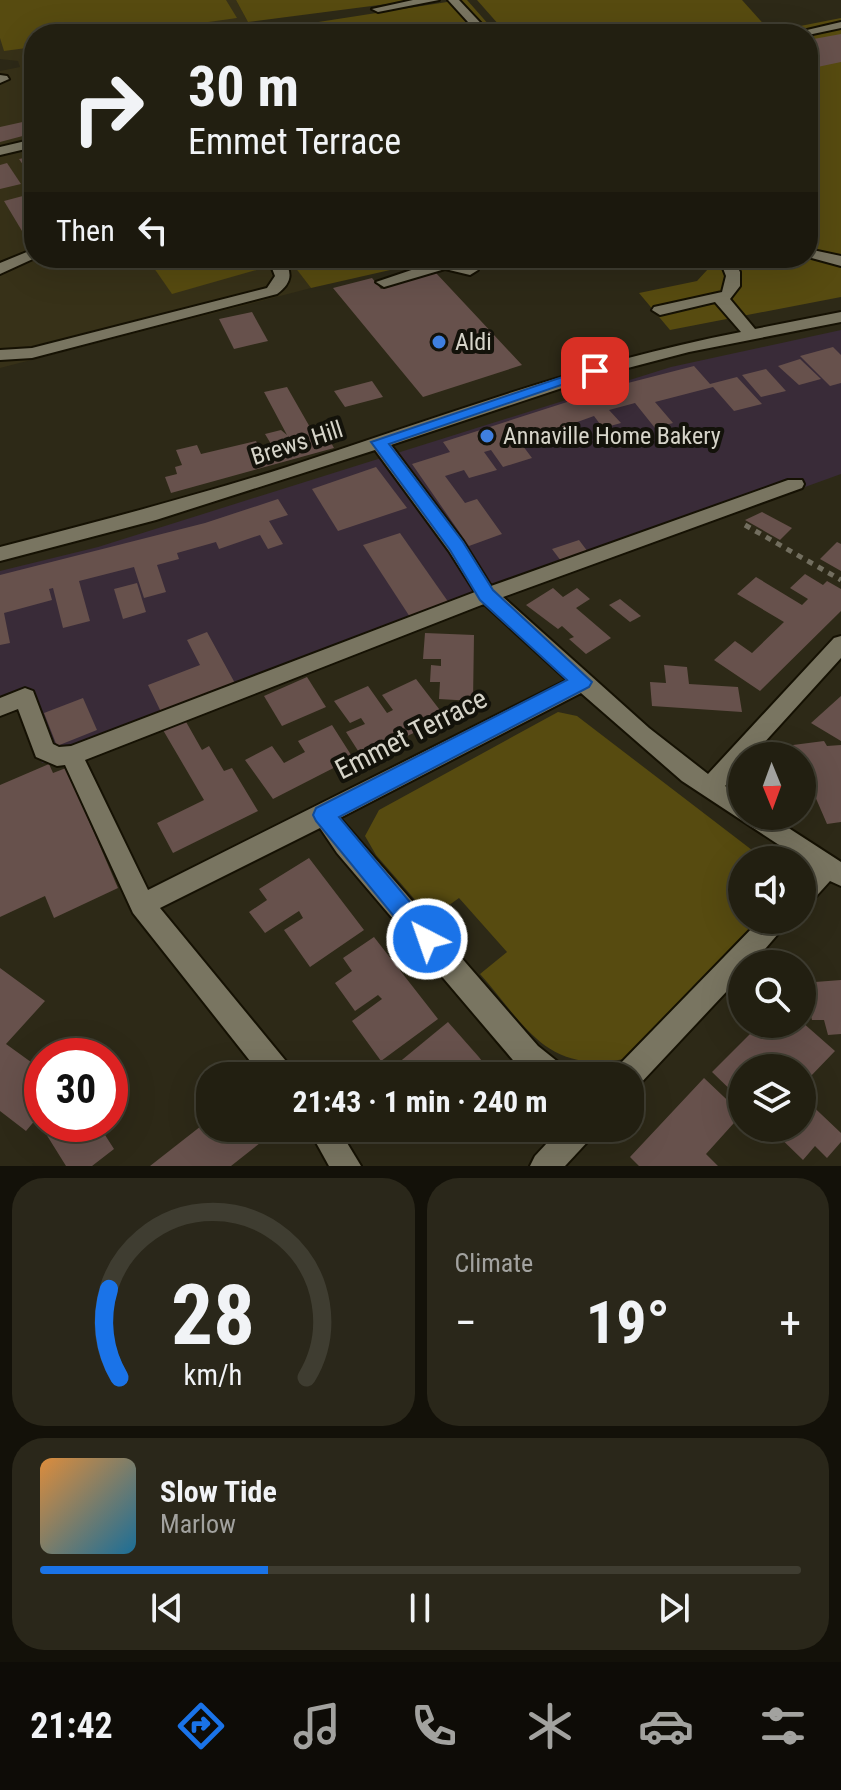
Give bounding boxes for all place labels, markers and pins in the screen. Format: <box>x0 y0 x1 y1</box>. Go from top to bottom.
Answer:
place label: Aldi <box>455 328 492 356</box>
marker: Aldi <box>430 333 448 351</box>
pin <box>561 337 629 405</box>
place label: Annaville Home Bakery <box>503 422 721 450</box>
marker: Annaville Home Bakery <box>478 427 496 445</box>

